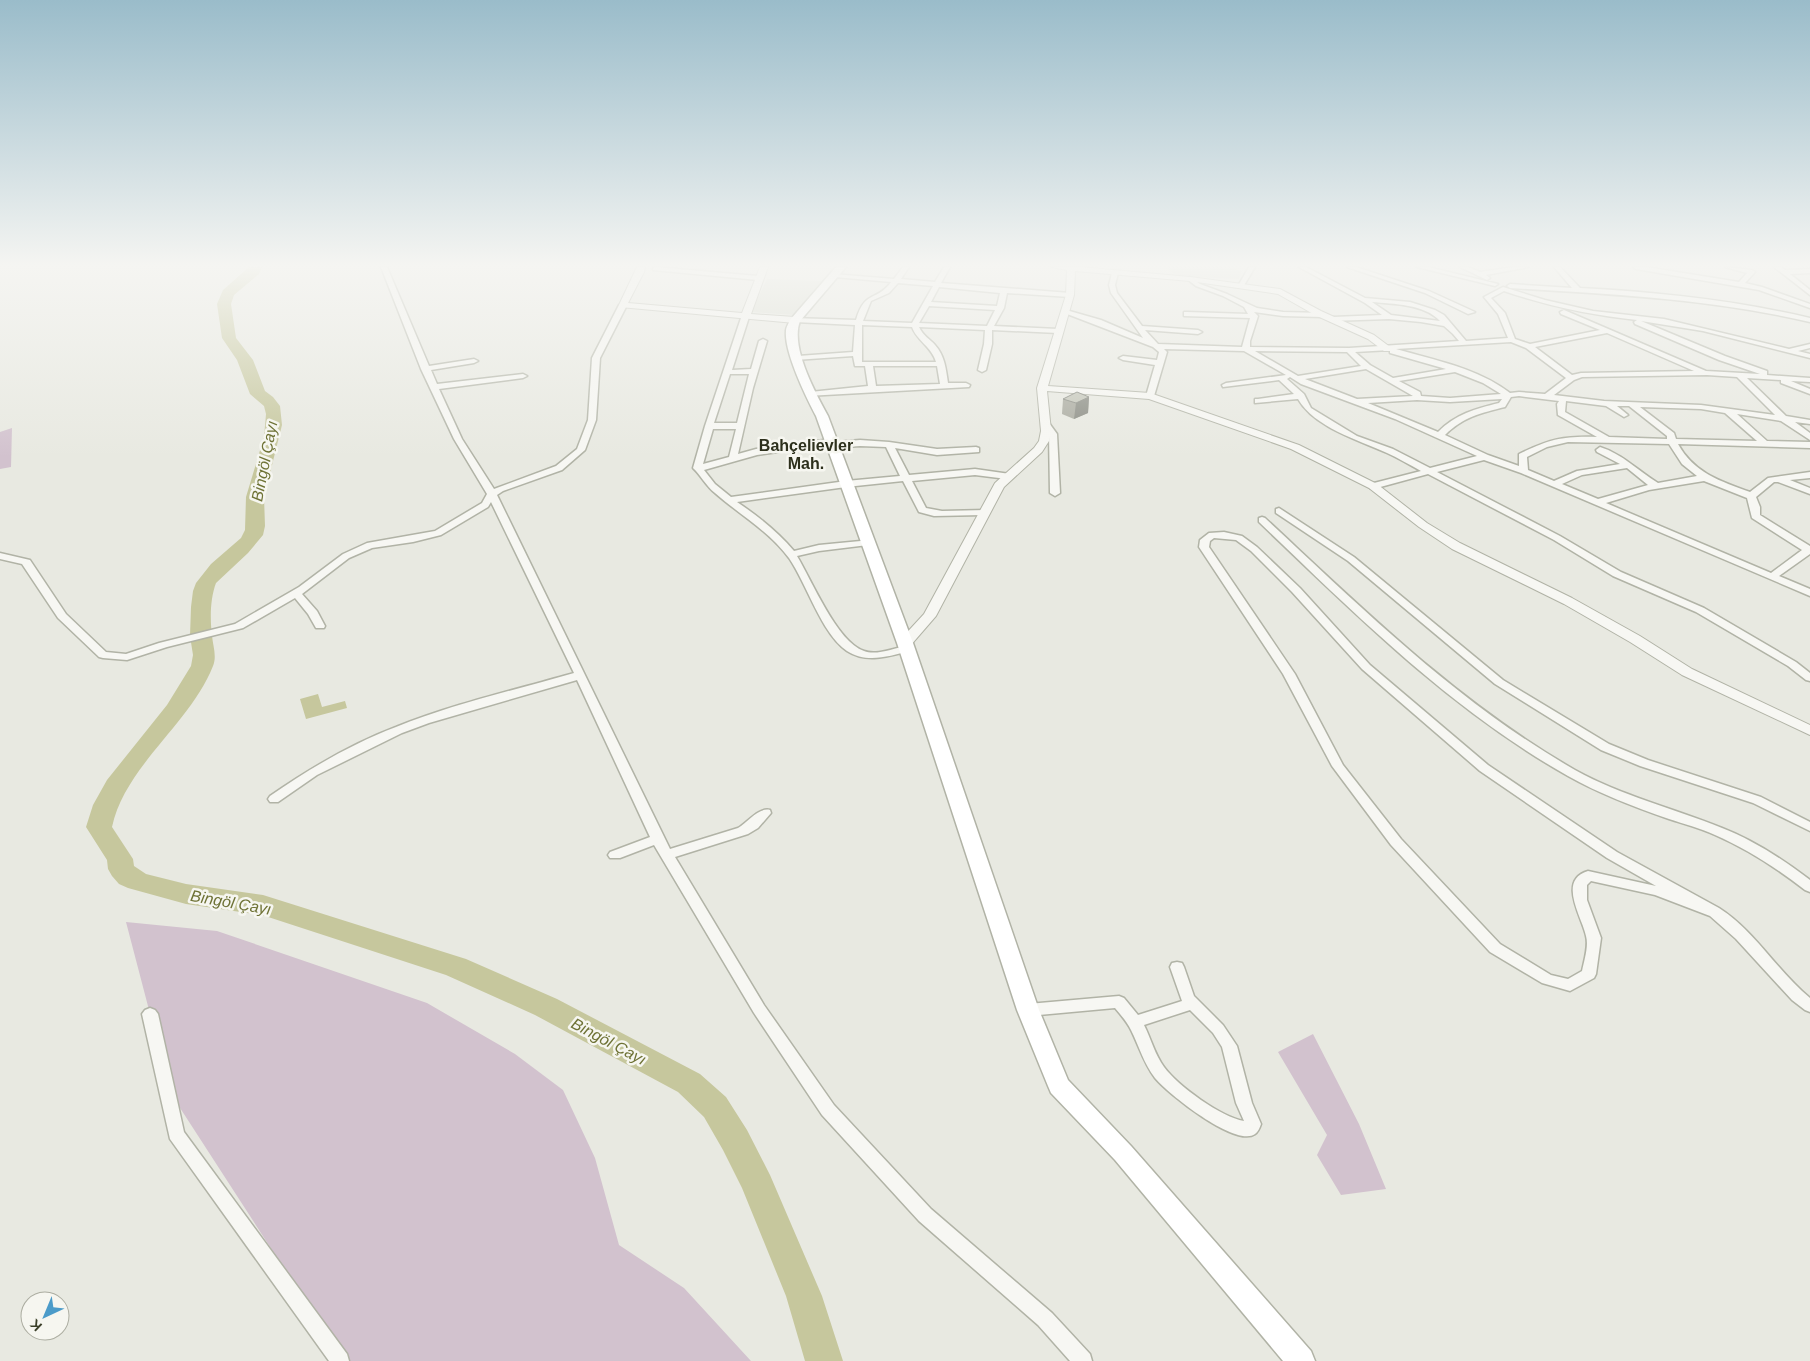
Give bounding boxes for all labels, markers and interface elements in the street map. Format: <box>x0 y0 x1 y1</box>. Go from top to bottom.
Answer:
water label: Bingöl Çayı <box>248 419 281 503</box>
district label: Bahçelievler Mah. <box>759 437 853 472</box>
water label: Bingöl Çayı <box>189 887 273 918</box>
water label: Bingöl Çayı <box>569 1015 649 1068</box>
north arrow <box>20 1291 70 1341</box>
text: K <box>27 1316 45 1335</box>

